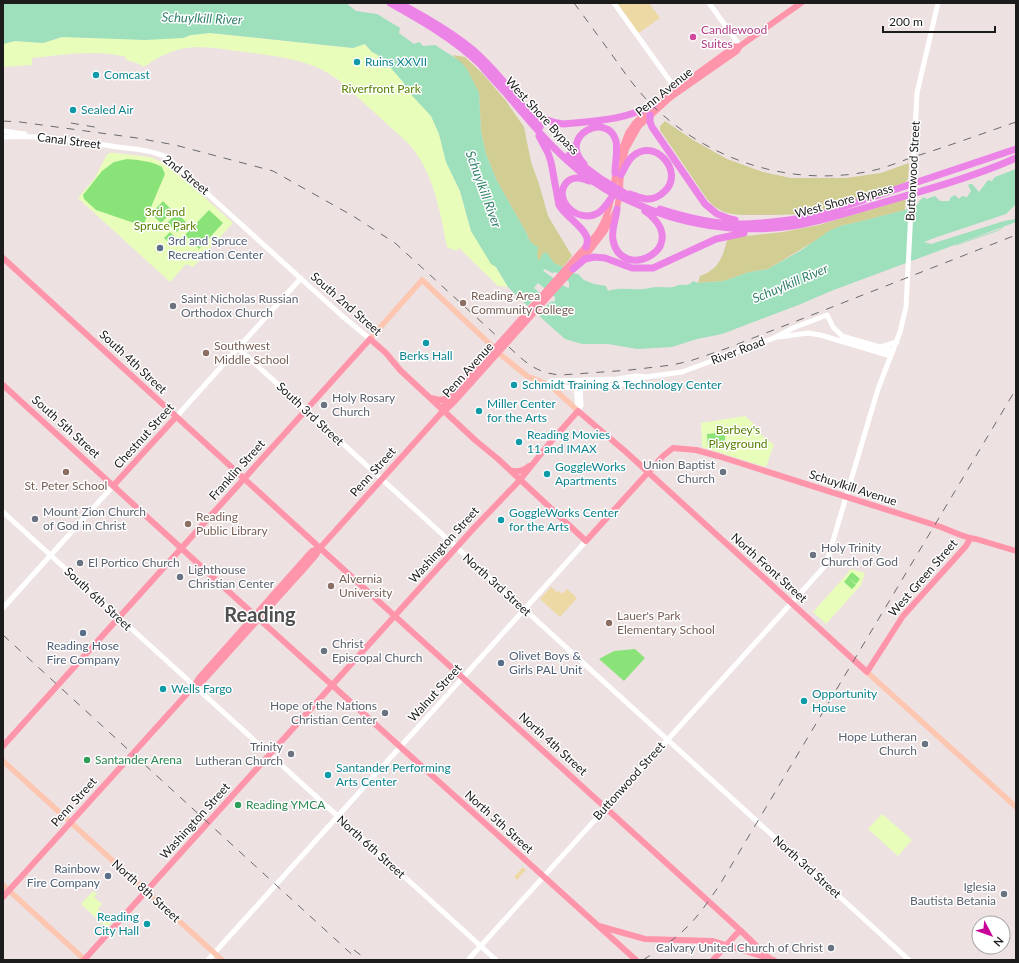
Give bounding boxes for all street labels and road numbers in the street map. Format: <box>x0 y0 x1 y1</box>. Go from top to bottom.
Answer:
street label: Penn Avenue <box>632 64 695 119</box>
street label: West Shore Bypass <box>502 74 582 158</box>
street label: Buttonwood Street <box>902 120 923 221</box>
street label: Canal Street <box>36 129 102 152</box>
street label: 2nd Street <box>160 151 213 198</box>
street label: West Shore Bypass <box>793 180 895 221</box>
street label: South 2nd Street <box>308 269 385 339</box>
street label: South 4th Street <box>97 327 171 397</box>
street label: River Road <box>709 333 767 368</box>
street label: Penn Avenue <box>439 339 496 400</box>
street label: South 3rd Street <box>274 379 348 449</box>
street label: South 5th Street <box>29 392 104 462</box>
street label: Chestnut Street <box>110 399 177 471</box>
street label: Franklin Street <box>206 436 268 503</box>
street label: Penn Street <box>347 443 399 499</box>
street label: Schuylkill Avenue <box>807 466 899 509</box>
street label: Washington Street <box>405 503 482 586</box>
street label: North Front Street <box>728 530 811 606</box>
street label: West Green Street <box>885 535 961 619</box>
street label: North 3rd Street <box>460 550 535 620</box>
street label: South 6th Street <box>62 564 136 634</box>
street label: Walnut Street <box>405 660 465 725</box>
street label: North 4th Street <box>516 709 591 779</box>
street label: Buttonwood Street <box>589 738 668 823</box>
street label: Penn Street <box>48 773 100 829</box>
street label: Washington Street <box>156 779 233 862</box>
street label: North 5th Street <box>462 787 537 857</box>
street label: North 6th Street <box>334 812 409 882</box>
street label: North 3rd Street <box>770 832 845 902</box>
street label: North 8th Street <box>109 856 184 926</box>

